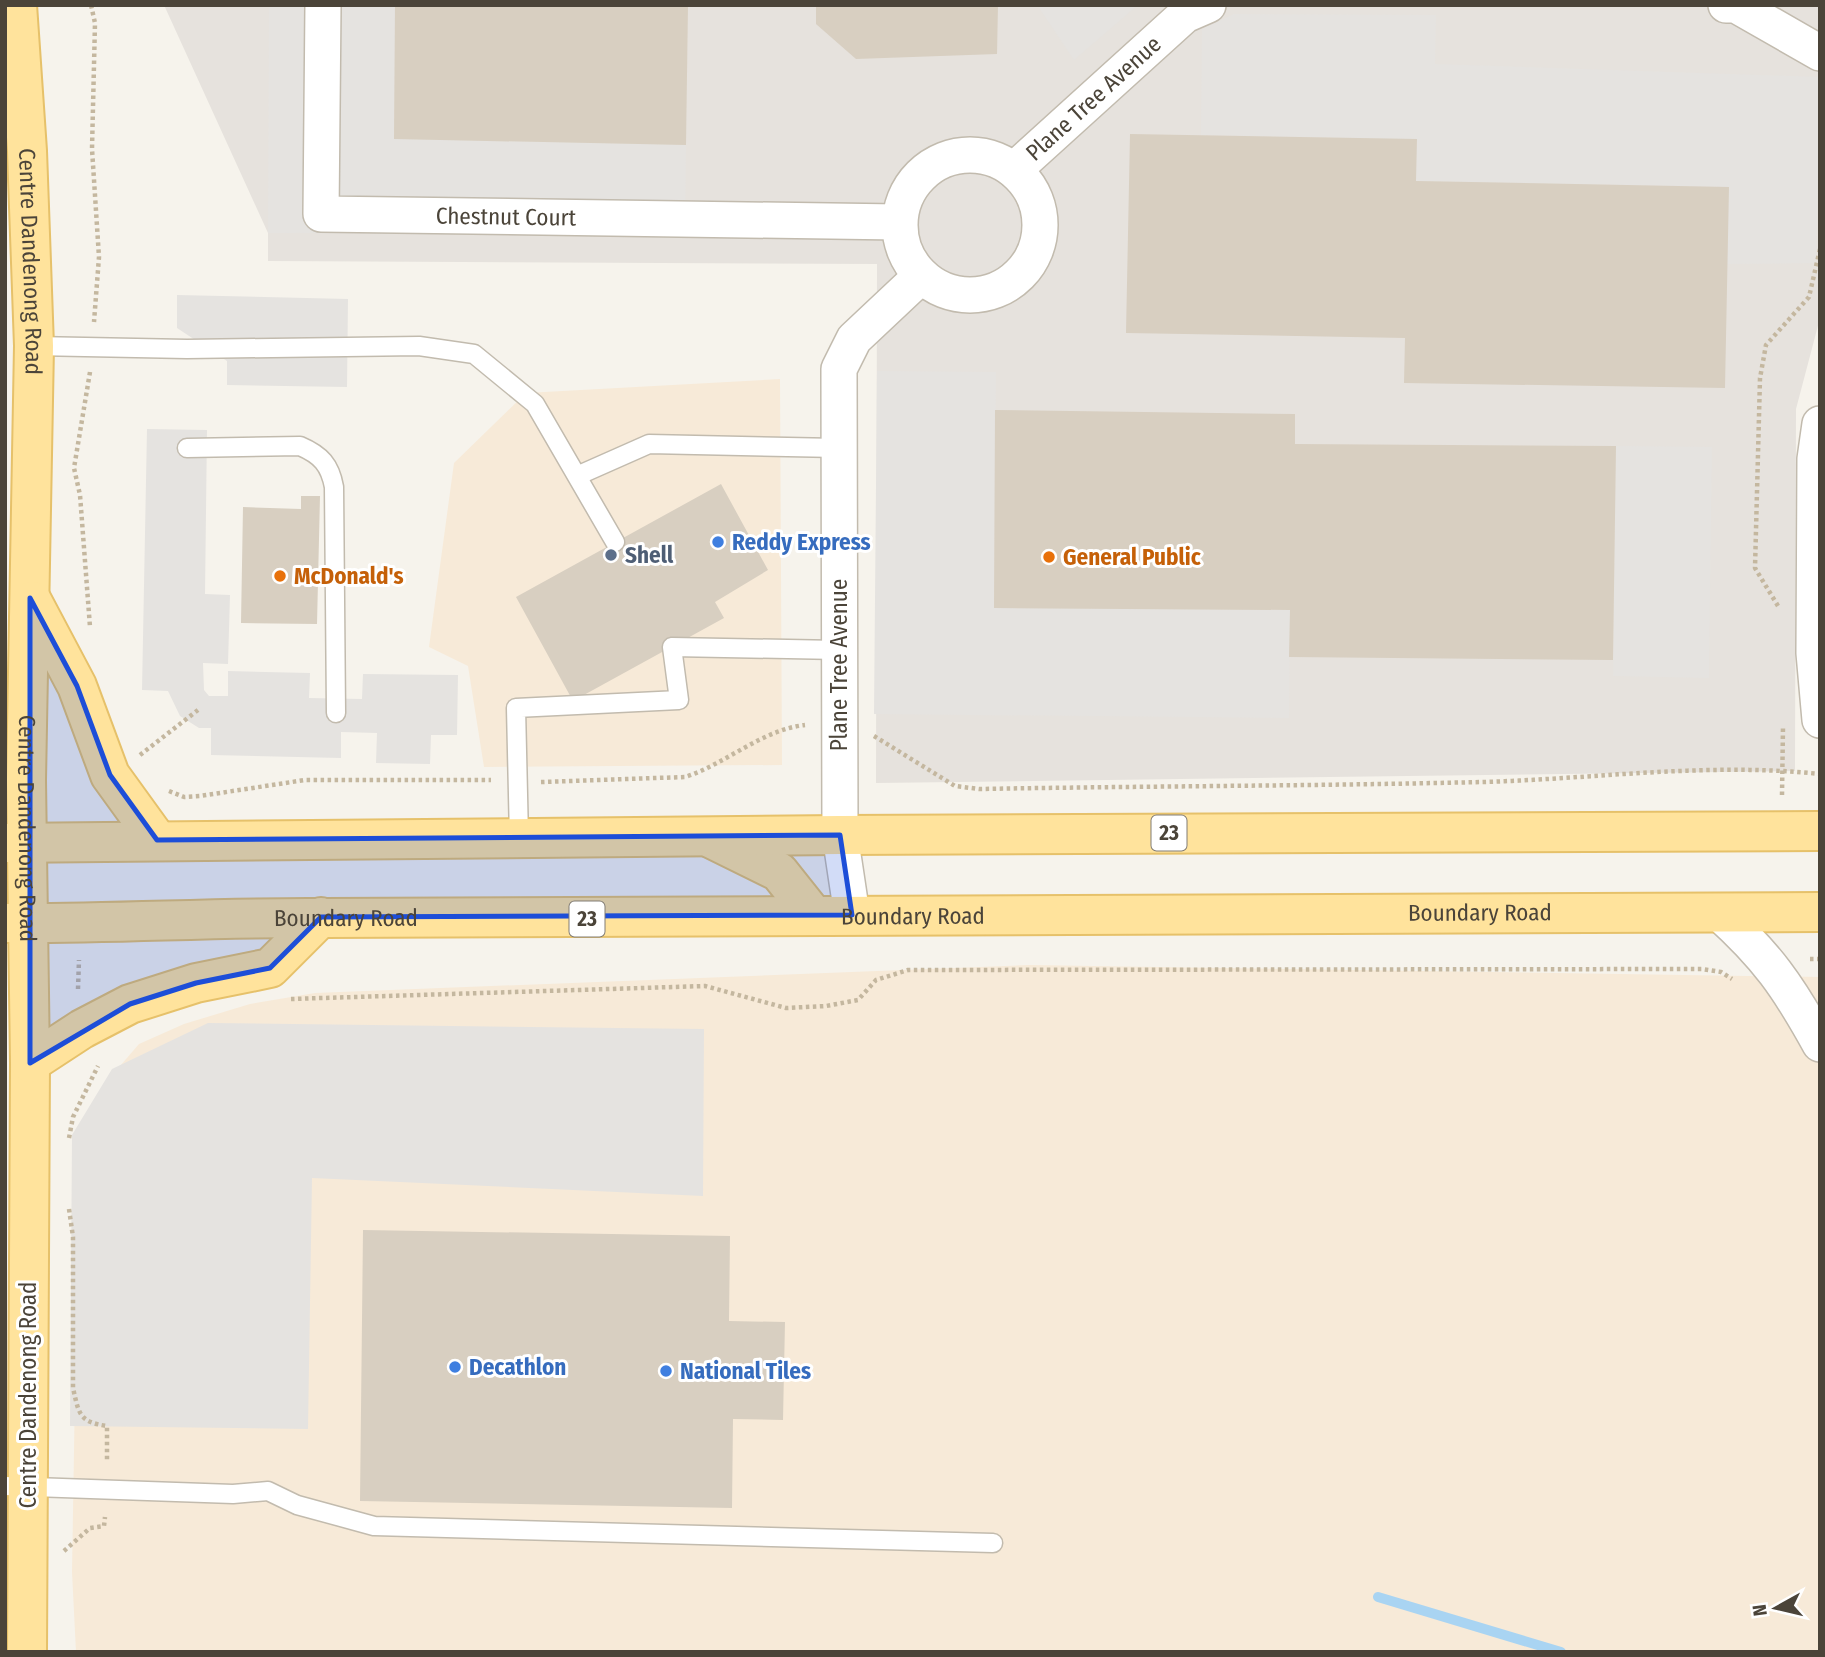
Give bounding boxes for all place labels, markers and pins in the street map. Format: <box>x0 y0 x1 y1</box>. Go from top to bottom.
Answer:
place label: Reddy Express <box>732 528 871 556</box>
marker: Reddy Express <box>710 534 726 550</box>
place label: Shell <box>625 541 674 569</box>
place label: General Public <box>1063 543 1201 571</box>
marker: Shell <box>603 547 619 563</box>
marker: General Public <box>1041 549 1057 565</box>
place label: McDonald's <box>294 562 404 590</box>
marker: McDonald's <box>272 568 288 584</box>
place label: Decathlon <box>469 1353 566 1381</box>
place label: National Tiles <box>680 1357 811 1385</box>
marker: Decathlon <box>447 1359 463 1375</box>
marker: National Tiles <box>658 1363 674 1379</box>

